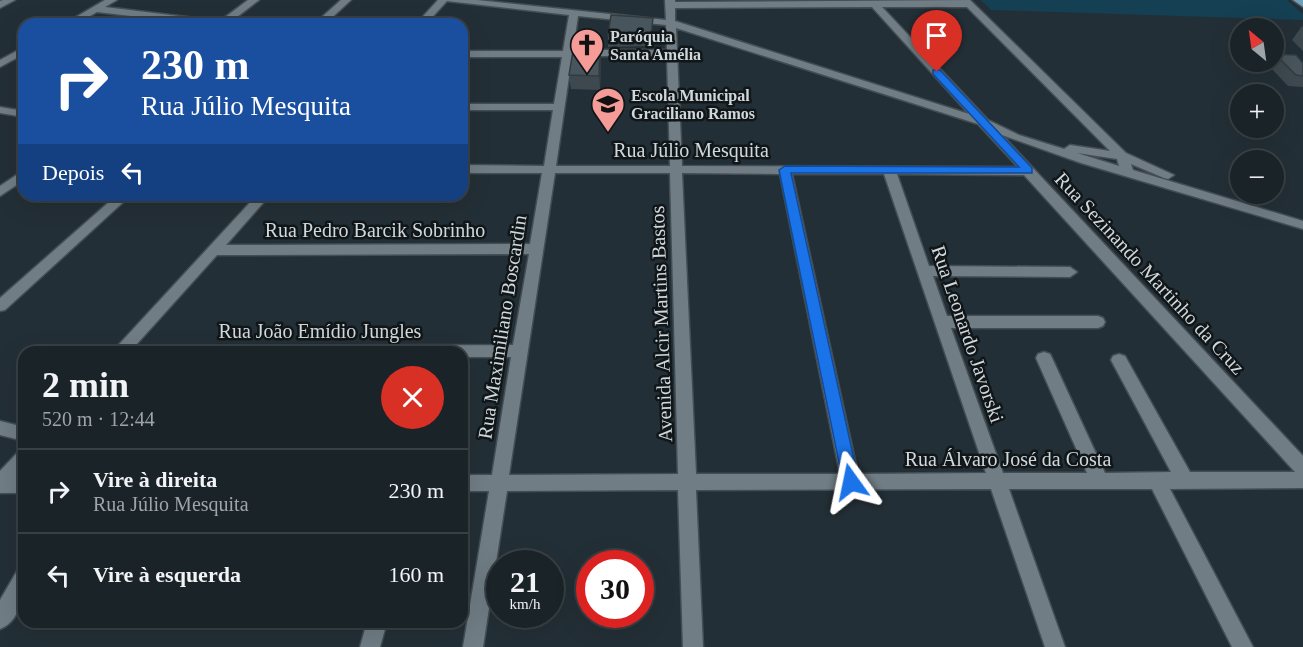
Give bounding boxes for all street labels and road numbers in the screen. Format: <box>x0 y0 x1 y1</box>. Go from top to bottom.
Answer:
street label: Rua Júlio Mesquita <box>613 139 769 162</box>
street label: Rua Sezinando Martinho da Cruz <box>1051 168 1249 378</box>
street label: Avenida Alcir Martins Bastos <box>646 205 676 443</box>
street label: Rua Maximiliano Boscardin <box>473 213 531 441</box>
street label: Rua Pedro Barcik Sobrinho <box>265 219 485 241</box>
street label: Rua Leonardo Javorski <box>927 243 1009 426</box>
street label: Rua João Emídio Jungles <box>219 320 422 343</box>
street label: Rua Álvaro José da Costa <box>905 448 1111 470</box>

